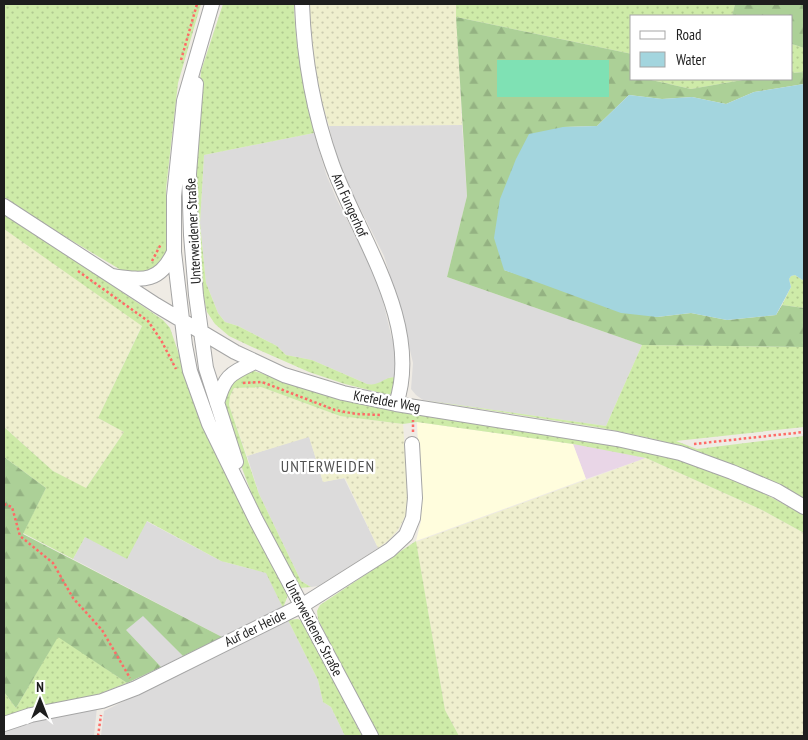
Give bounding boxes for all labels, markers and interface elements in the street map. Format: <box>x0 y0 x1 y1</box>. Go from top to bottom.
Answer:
legend <box>630 15 793 80</box>
text: Road <box>676 25 702 44</box>
text: Water <box>676 50 707 69</box>
street label: Am Fungerhof <box>328 170 372 240</box>
street label: Unterweidener Straße <box>181 177 205 285</box>
street label: Krefelder Weg <box>352 386 422 416</box>
district label: UNTERWEIDEN <box>281 456 375 476</box>
street label: Unterweidener Straße <box>281 577 347 679</box>
street label: Auf der Heide <box>221 605 289 651</box>
north arrow <box>15 675 65 725</box>
text: N <box>36 678 44 696</box>

